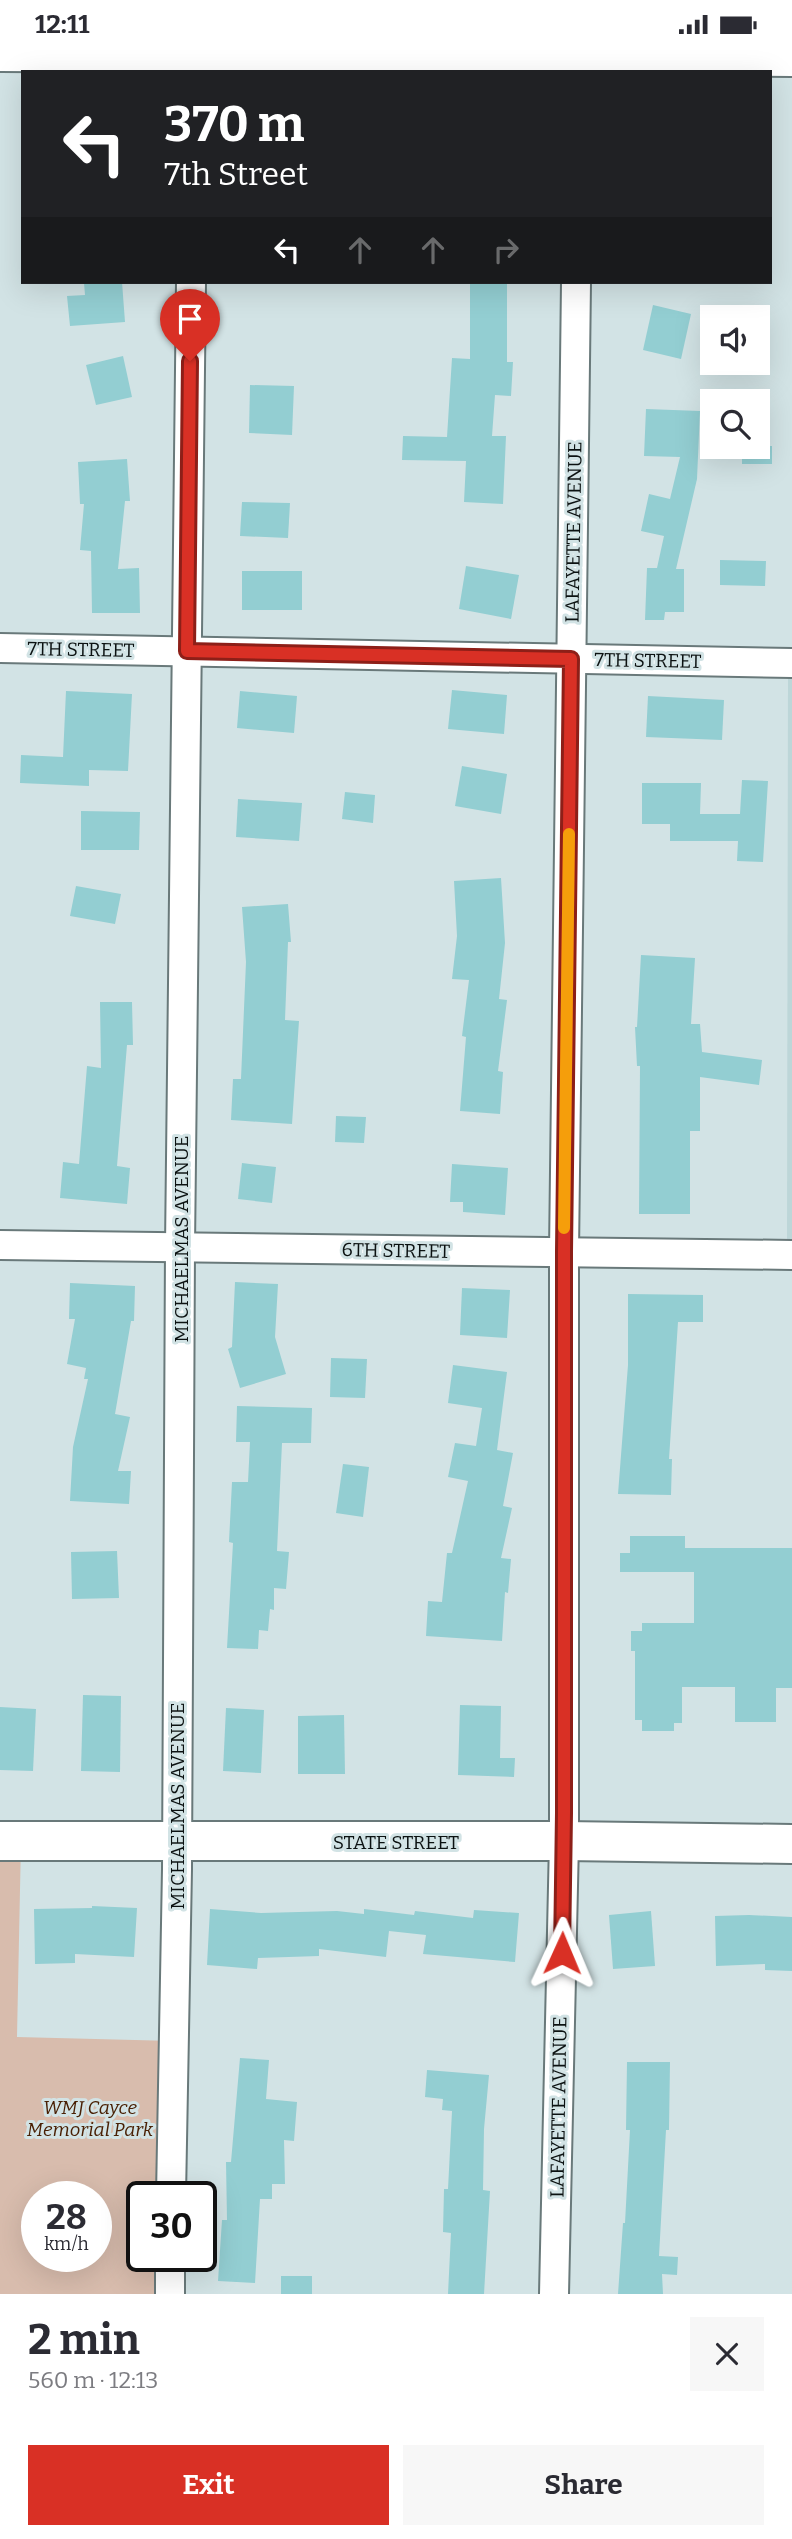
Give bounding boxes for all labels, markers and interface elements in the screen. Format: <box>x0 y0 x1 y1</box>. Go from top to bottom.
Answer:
text: 12:11 <box>35 9 89 40</box>
text: 370 m <box>164 95 304 154</box>
icon: left <box>49 98 140 189</box>
text: 7th Street <box>164 155 308 193</box>
icon: left <box>268 231 306 269</box>
icon: ahead <box>341 231 379 269</box>
icon: ahead <box>414 231 452 269</box>
icon: right <box>487 231 525 269</box>
pin <box>160 289 220 361</box>
icon: arrive <box>171 300 209 338</box>
map controls <box>700 305 770 459</box>
button: sound <box>700 305 770 375</box>
button: search <box>700 389 770 459</box>
street label: LAFAYETTE AVENUE <box>560 441 587 623</box>
street label: 7TH STREET <box>27 637 135 662</box>
street label: 7TH STREET <box>594 648 702 673</box>
street label: MICHAELMAS AVENUE <box>170 1135 193 1343</box>
street label: 6TH STREET <box>341 1238 451 1263</box>
street label: MICHAELMAS AVENUE <box>166 1702 189 1910</box>
street label: STATE STREET <box>333 1831 459 1854</box>
position arrow <box>525 1916 599 1990</box>
street label: LAFAYETTE AVENUE <box>545 2016 572 2198</box>
park label: WMJ Cayce Memorial Park <box>27 2096 154 2141</box>
speed limit sign: 30 <box>126 2181 217 2272</box>
text: 28 <box>46 2196 87 2238</box>
text: km/h <box>44 2233 89 2255</box>
text: 2 min <box>28 2315 140 2365</box>
button: close <box>690 2317 764 2391</box>
text: 560 m · 12:13 <box>28 2366 158 2394</box>
button: Exit <box>28 2445 389 2525</box>
button: Share <box>403 2445 764 2525</box>

